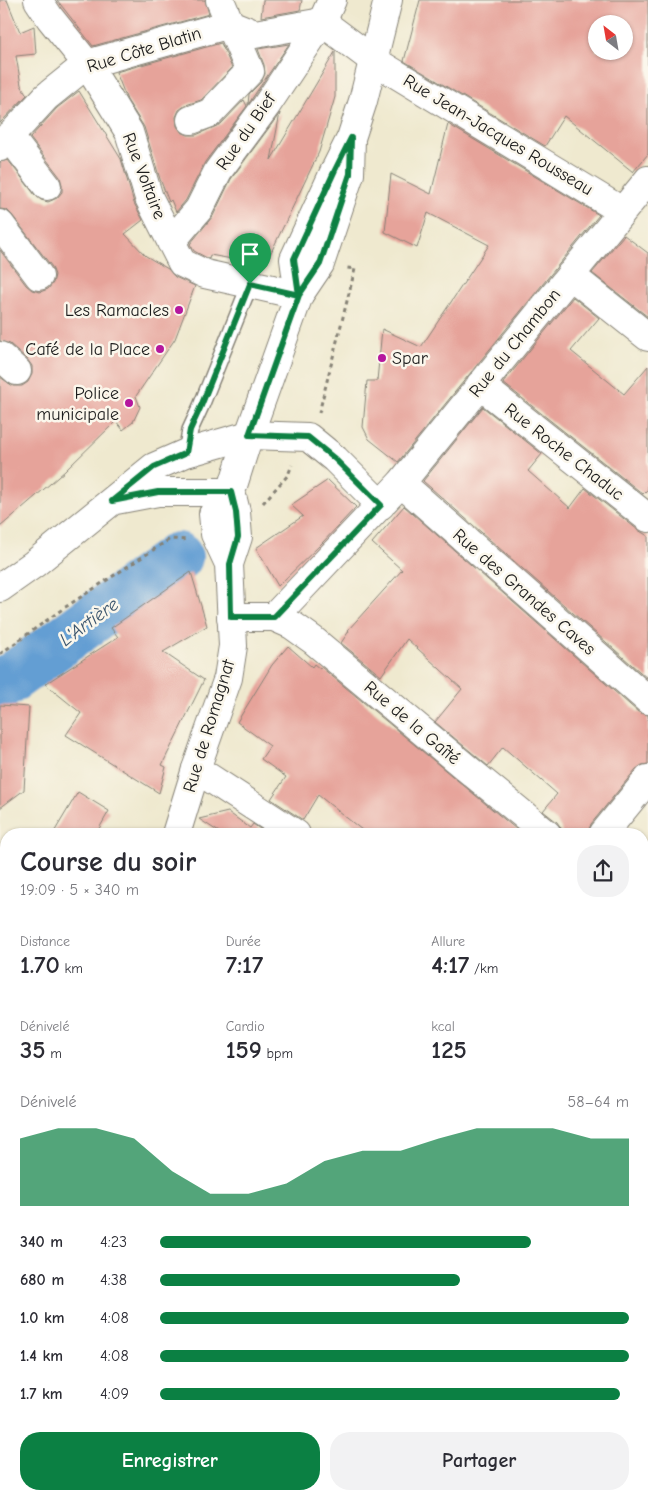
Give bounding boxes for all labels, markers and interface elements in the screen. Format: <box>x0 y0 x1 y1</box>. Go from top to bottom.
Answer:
north arrow <box>588 15 632 60</box>
map controls <box>588 15 633 60</box>
street label: Rue Côte Blatin <box>84 23 204 77</box>
street label: Rue Jean-Jacques Rousseau <box>399 70 597 200</box>
street label: Rue du Bief <box>212 89 281 174</box>
street label: Rue Voltaire <box>118 130 170 222</box>
pin <box>229 233 271 284</box>
icon: arrive <box>236 240 264 268</box>
street label: Rue du Chambon <box>465 284 565 402</box>
place label: Les Ramacles <box>65 300 169 321</box>
marker: Les Ramacles <box>173 304 185 316</box>
place label: Café de la Place <box>25 339 150 360</box>
marker: Café de la Place <box>154 343 166 355</box>
place label: Spar <box>392 348 429 369</box>
marker: Spar <box>376 352 388 364</box>
place label: Police municipale <box>36 383 119 425</box>
marker: Police municipale <box>123 397 135 409</box>
street label: Rue Roche Chaduc <box>500 399 628 505</box>
street label: Rue des Grandes Caves <box>448 524 600 660</box>
water label: L'Artière <box>55 593 123 651</box>
street label: Rue de Romagnat <box>179 656 239 795</box>
street label: Rue de la Gaîté <box>360 677 464 769</box>
button: share <box>577 845 629 897</box>
text: Course du soir <box>20 846 196 878</box>
text: 19:09 · 5 × 340 m <box>20 881 139 899</box>
text: Distance <box>20 933 70 950</box>
text: Durée <box>226 933 261 950</box>
text: Allure <box>431 933 465 950</box>
text: 1.70 <box>20 950 60 979</box>
text: 7:17 <box>226 950 263 979</box>
text: 4:17 <box>431 950 469 979</box>
text: km <box>60 960 83 977</box>
text: /km <box>469 960 498 977</box>
text: Dénivelé <box>20 1018 69 1035</box>
text: Cardio <box>226 1018 265 1035</box>
text: kcal <box>431 1018 455 1035</box>
text: 35 <box>20 1035 46 1064</box>
text: 159 <box>226 1035 262 1064</box>
text: 125 <box>431 1035 467 1064</box>
text: m <box>46 1045 62 1062</box>
text: bpm <box>262 1045 293 1062</box>
text: Dénivelé <box>20 1093 76 1111</box>
text: 58–64 m <box>567 1093 629 1111</box>
text: 340 m <box>20 1233 63 1251</box>
text: 4:23 <box>100 1233 127 1251</box>
text: 680 m <box>20 1271 64 1289</box>
text: 4:38 <box>100 1271 127 1289</box>
text: 1.0 km <box>20 1309 65 1327</box>
text: 4:08 <box>100 1309 129 1327</box>
text: 1.4 km <box>20 1347 63 1365</box>
text: 4:08 <box>100 1347 129 1365</box>
text: 1.7 km <box>20 1385 63 1403</box>
text: 4:09 <box>100 1385 129 1403</box>
button: Enregistrer <box>20 1432 320 1490</box>
button: Partager <box>330 1432 629 1490</box>

